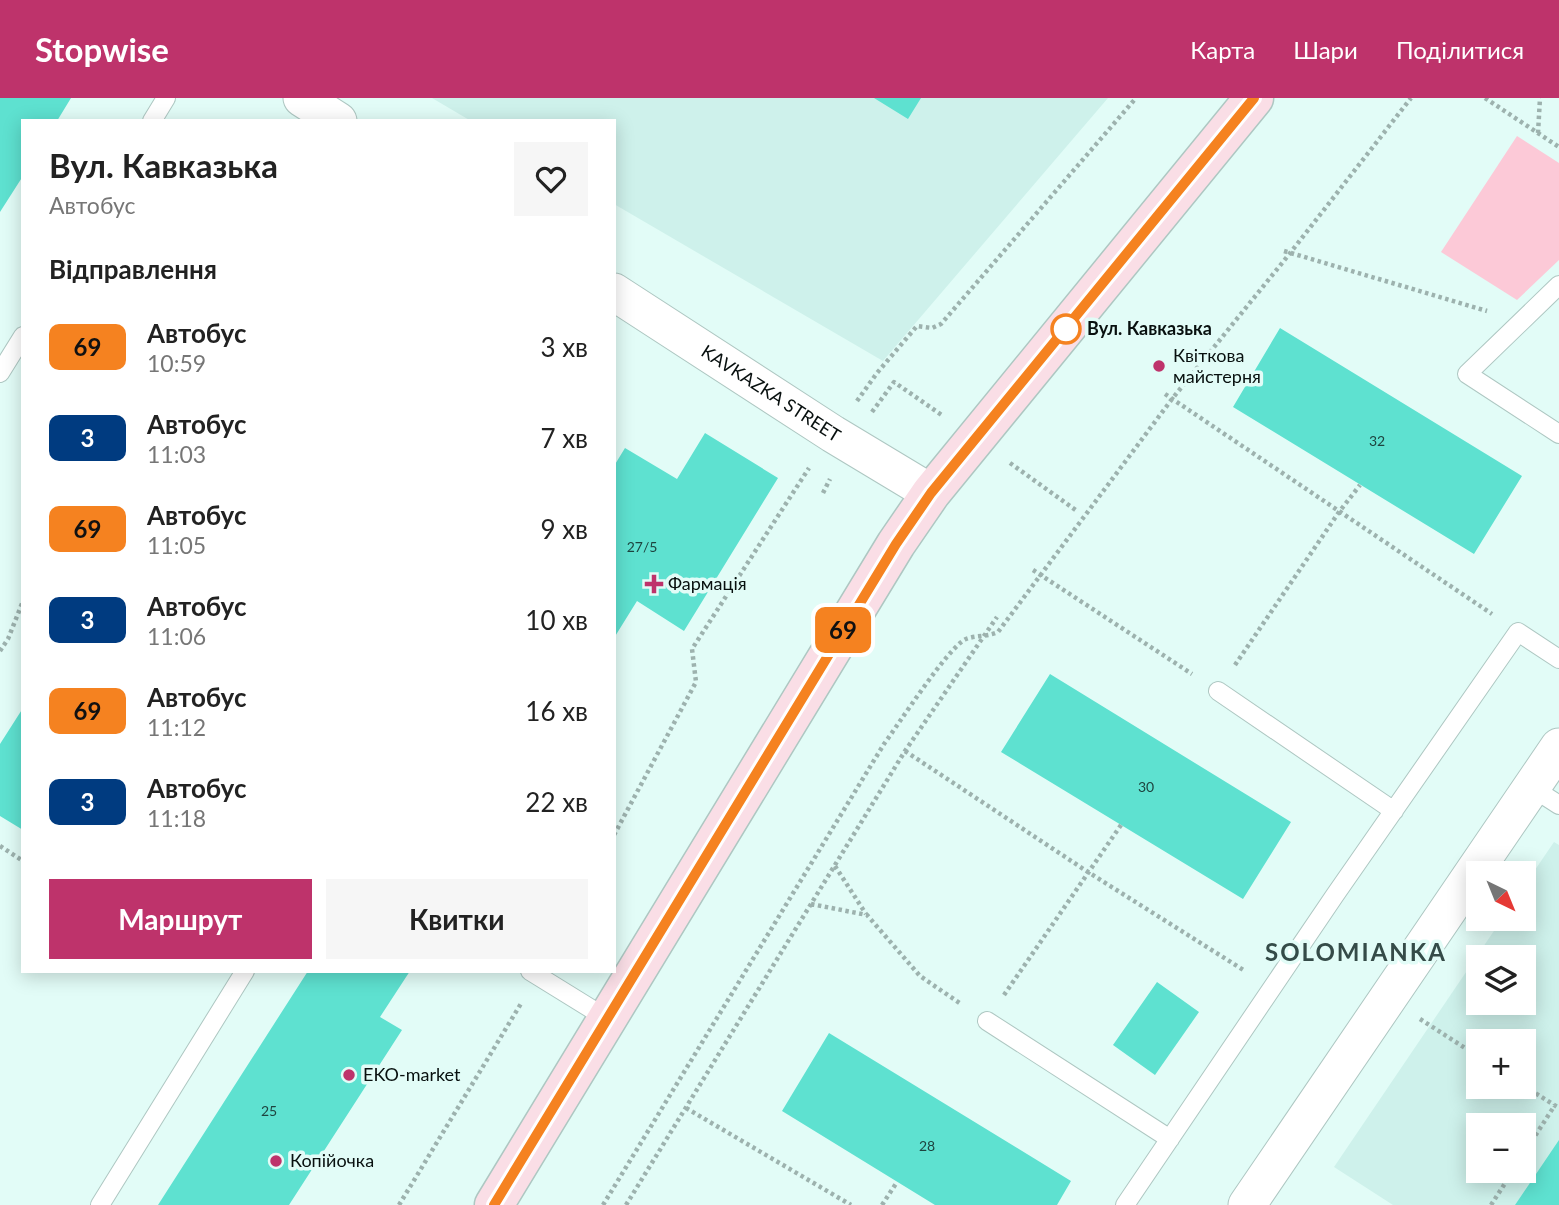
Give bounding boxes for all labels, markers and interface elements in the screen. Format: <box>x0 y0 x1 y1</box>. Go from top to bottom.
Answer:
text: Stopwise <box>35 29 169 69</box>
text: Карта <box>1190 35 1255 64</box>
text: Шари <box>1293 35 1358 64</box>
text: Поділитися <box>1396 35 1524 64</box>
button: heart <box>514 142 588 216</box>
text: Вул. Кавказька <box>49 145 278 185</box>
text: Автобус <box>49 191 135 219</box>
text: Відправлення <box>49 253 217 285</box>
marker: Вул. Кавказька <box>1051 314 1081 344</box>
text: Автобус <box>147 317 246 349</box>
place label: Вул. Кавказька <box>1087 317 1212 339</box>
text: 3 хв <box>540 331 588 363</box>
text: 69 <box>74 332 101 361</box>
street label: KAVKAZKA STREET <box>698 340 845 446</box>
place label: Квіткова майстерня <box>1173 344 1261 387</box>
text: 10:59 <box>147 349 206 377</box>
marker: Квіткова майстерня <box>1151 358 1167 374</box>
text: Автобус <box>147 408 246 440</box>
text: 7 хв <box>540 422 588 454</box>
text: 3 <box>81 423 94 452</box>
house number: 32 <box>1369 432 1385 449</box>
text: 11:03 <box>147 440 206 468</box>
text: Автобус <box>147 499 246 531</box>
text: 9 хв <box>540 513 588 545</box>
text: 69 <box>74 514 101 543</box>
text: 11:05 <box>147 531 206 559</box>
house number: 27/5 <box>627 538 657 555</box>
place label: Фармація <box>668 572 747 594</box>
marker: Фармація <box>646 576 662 592</box>
text: Автобус <box>147 590 246 622</box>
text: 10 хв <box>525 604 588 636</box>
text: 3 <box>81 605 94 634</box>
line badge: 69 <box>812 607 874 653</box>
text: 69 <box>829 615 857 644</box>
text: 11:06 <box>147 622 206 650</box>
text: Автобус <box>147 681 246 713</box>
text: 16 хв <box>525 695 588 727</box>
text: 69 <box>74 696 101 725</box>
text: 11:12 <box>147 713 206 741</box>
text: Автобус <box>147 772 246 804</box>
house number: 30 <box>1138 778 1154 795</box>
text: 22 хв <box>525 786 588 818</box>
text: 3 <box>81 787 94 816</box>
text: 11:18 <box>147 804 206 832</box>
north arrow <box>1466 861 1536 931</box>
map controls <box>1466 861 1536 1183</box>
button: Маршрут <box>49 879 312 959</box>
button: Квитки <box>326 879 588 959</box>
district label: SOLOMIANKA <box>1265 937 1447 966</box>
button: layers <box>1466 945 1536 1015</box>
button: + <box>1466 1029 1536 1099</box>
place label: EKO-market <box>363 1063 461 1085</box>
marker: EKO-market <box>341 1067 357 1083</box>
house number: 25 <box>261 1102 277 1119</box>
button: − <box>1466 1113 1536 1183</box>
house number: 28 <box>919 1137 935 1154</box>
place label: Копійочка <box>290 1149 374 1171</box>
marker: Копійочка <box>268 1153 284 1169</box>

